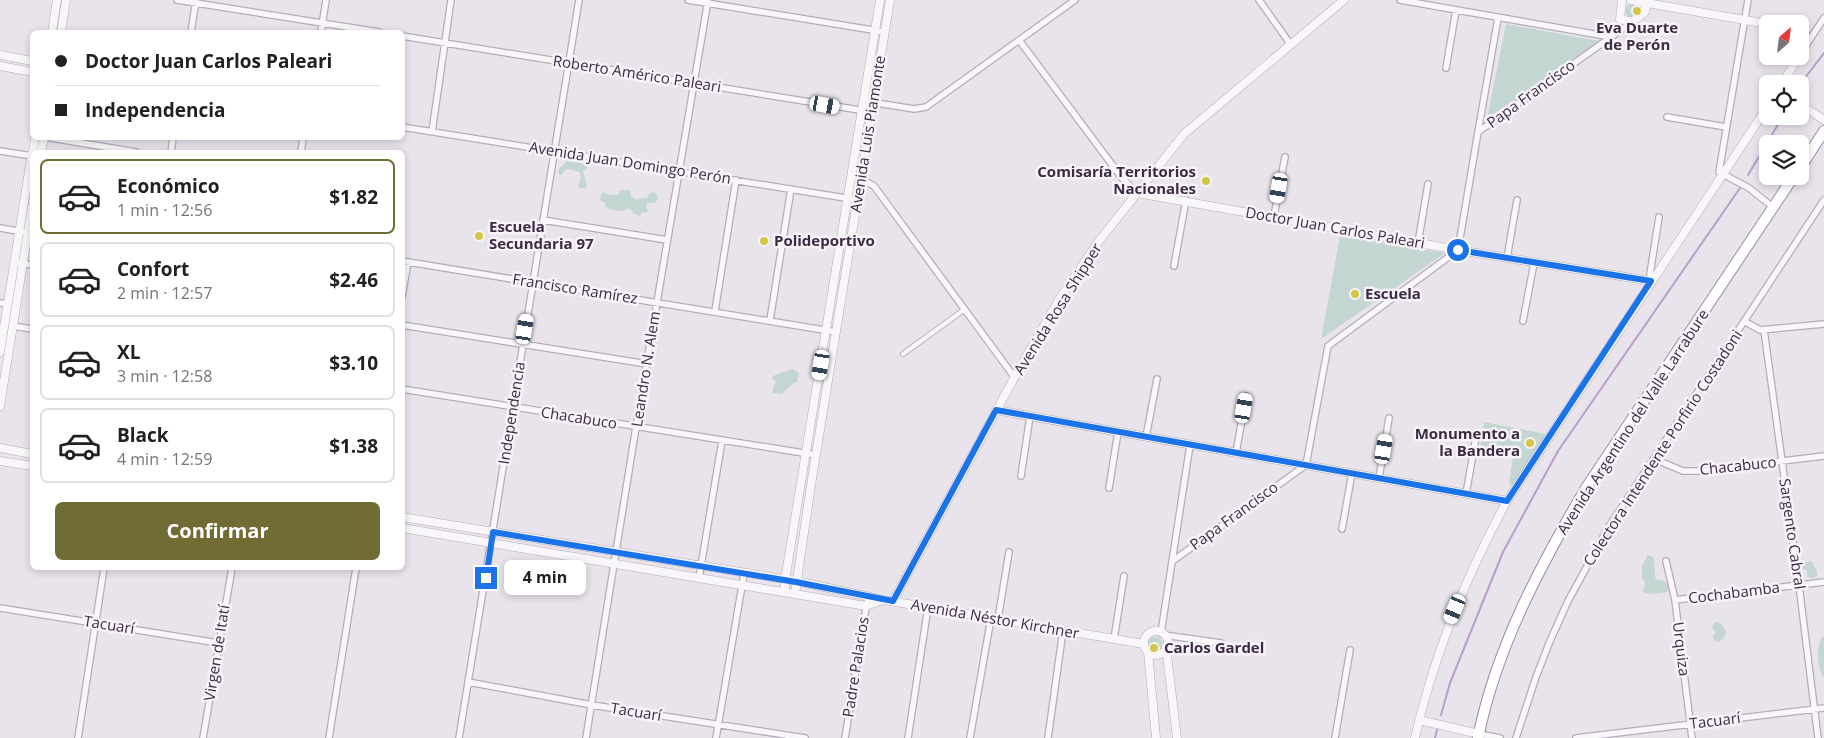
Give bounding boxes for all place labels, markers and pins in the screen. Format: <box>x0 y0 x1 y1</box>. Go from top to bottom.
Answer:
marker: Eva Duarte de Perón <box>1631 5 1643 17</box>
place label: Eva Duarte de Perón <box>1596 17 1678 54</box>
place label: Comisaría Territorios Nacionales <box>1037 161 1196 198</box>
marker: Comisaría Territorios Nacionales <box>1200 175 1212 187</box>
place label: Escuela Secundaria 97 <box>489 216 594 253</box>
marker: Escuela Secundaria 97 <box>473 230 485 242</box>
place label: Polideportivo <box>774 230 875 250</box>
marker: Polideportivo <box>758 235 770 247</box>
place label: Escuela <box>1365 283 1421 303</box>
marker: Escuela <box>1349 288 1361 300</box>
place label: Monumento a la Bandera <box>1415 423 1520 460</box>
marker: Monumento a la Bandera <box>1524 437 1536 449</box>
place label: Carlos Gardel <box>1164 637 1264 657</box>
marker: Carlos Gardel <box>1148 642 1160 654</box>

